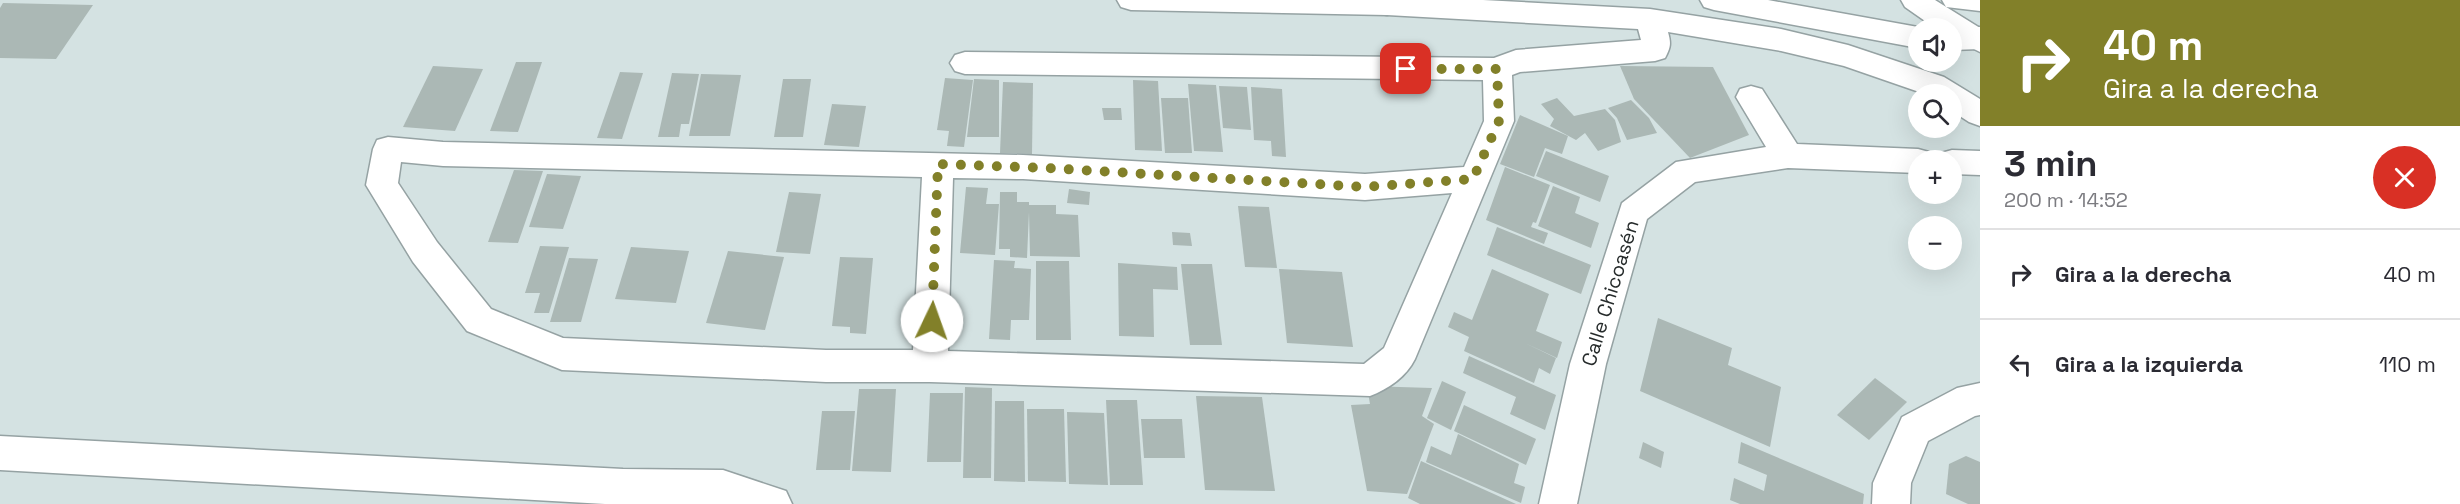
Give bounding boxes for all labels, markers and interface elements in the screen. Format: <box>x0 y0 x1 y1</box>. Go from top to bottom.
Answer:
map controls <box>1908 18 1962 270</box>
button: sound <box>1908 18 1962 72</box>
text: 40 m <box>2103 19 2203 72</box>
icon: right <box>2004 24 2082 102</box>
pin <box>1380 43 1431 94</box>
icon: arrive <box>1389 52 1422 85</box>
text: Gira a la derecha <box>2103 71 2318 106</box>
button: search <box>1908 84 1962 138</box>
text: 3 min <box>2004 141 2098 187</box>
button: close <box>2373 146 2436 209</box>
button: + <box>1908 150 1962 204</box>
text: 200 m · 14:52 <box>2004 187 2128 213</box>
button: − <box>1908 216 1962 270</box>
street label: Calle Chicoasén <box>1575 217 1645 369</box>
icon: right <box>2004 258 2037 291</box>
text: Gira a la derecha <box>2055 260 2232 288</box>
text: 40 m <box>2384 260 2436 288</box>
position arrow <box>900 289 964 353</box>
icon: left <box>2004 348 2037 381</box>
text: Gira a la izquierda <box>2055 350 2243 378</box>
text: 110 m <box>2379 350 2436 378</box>

